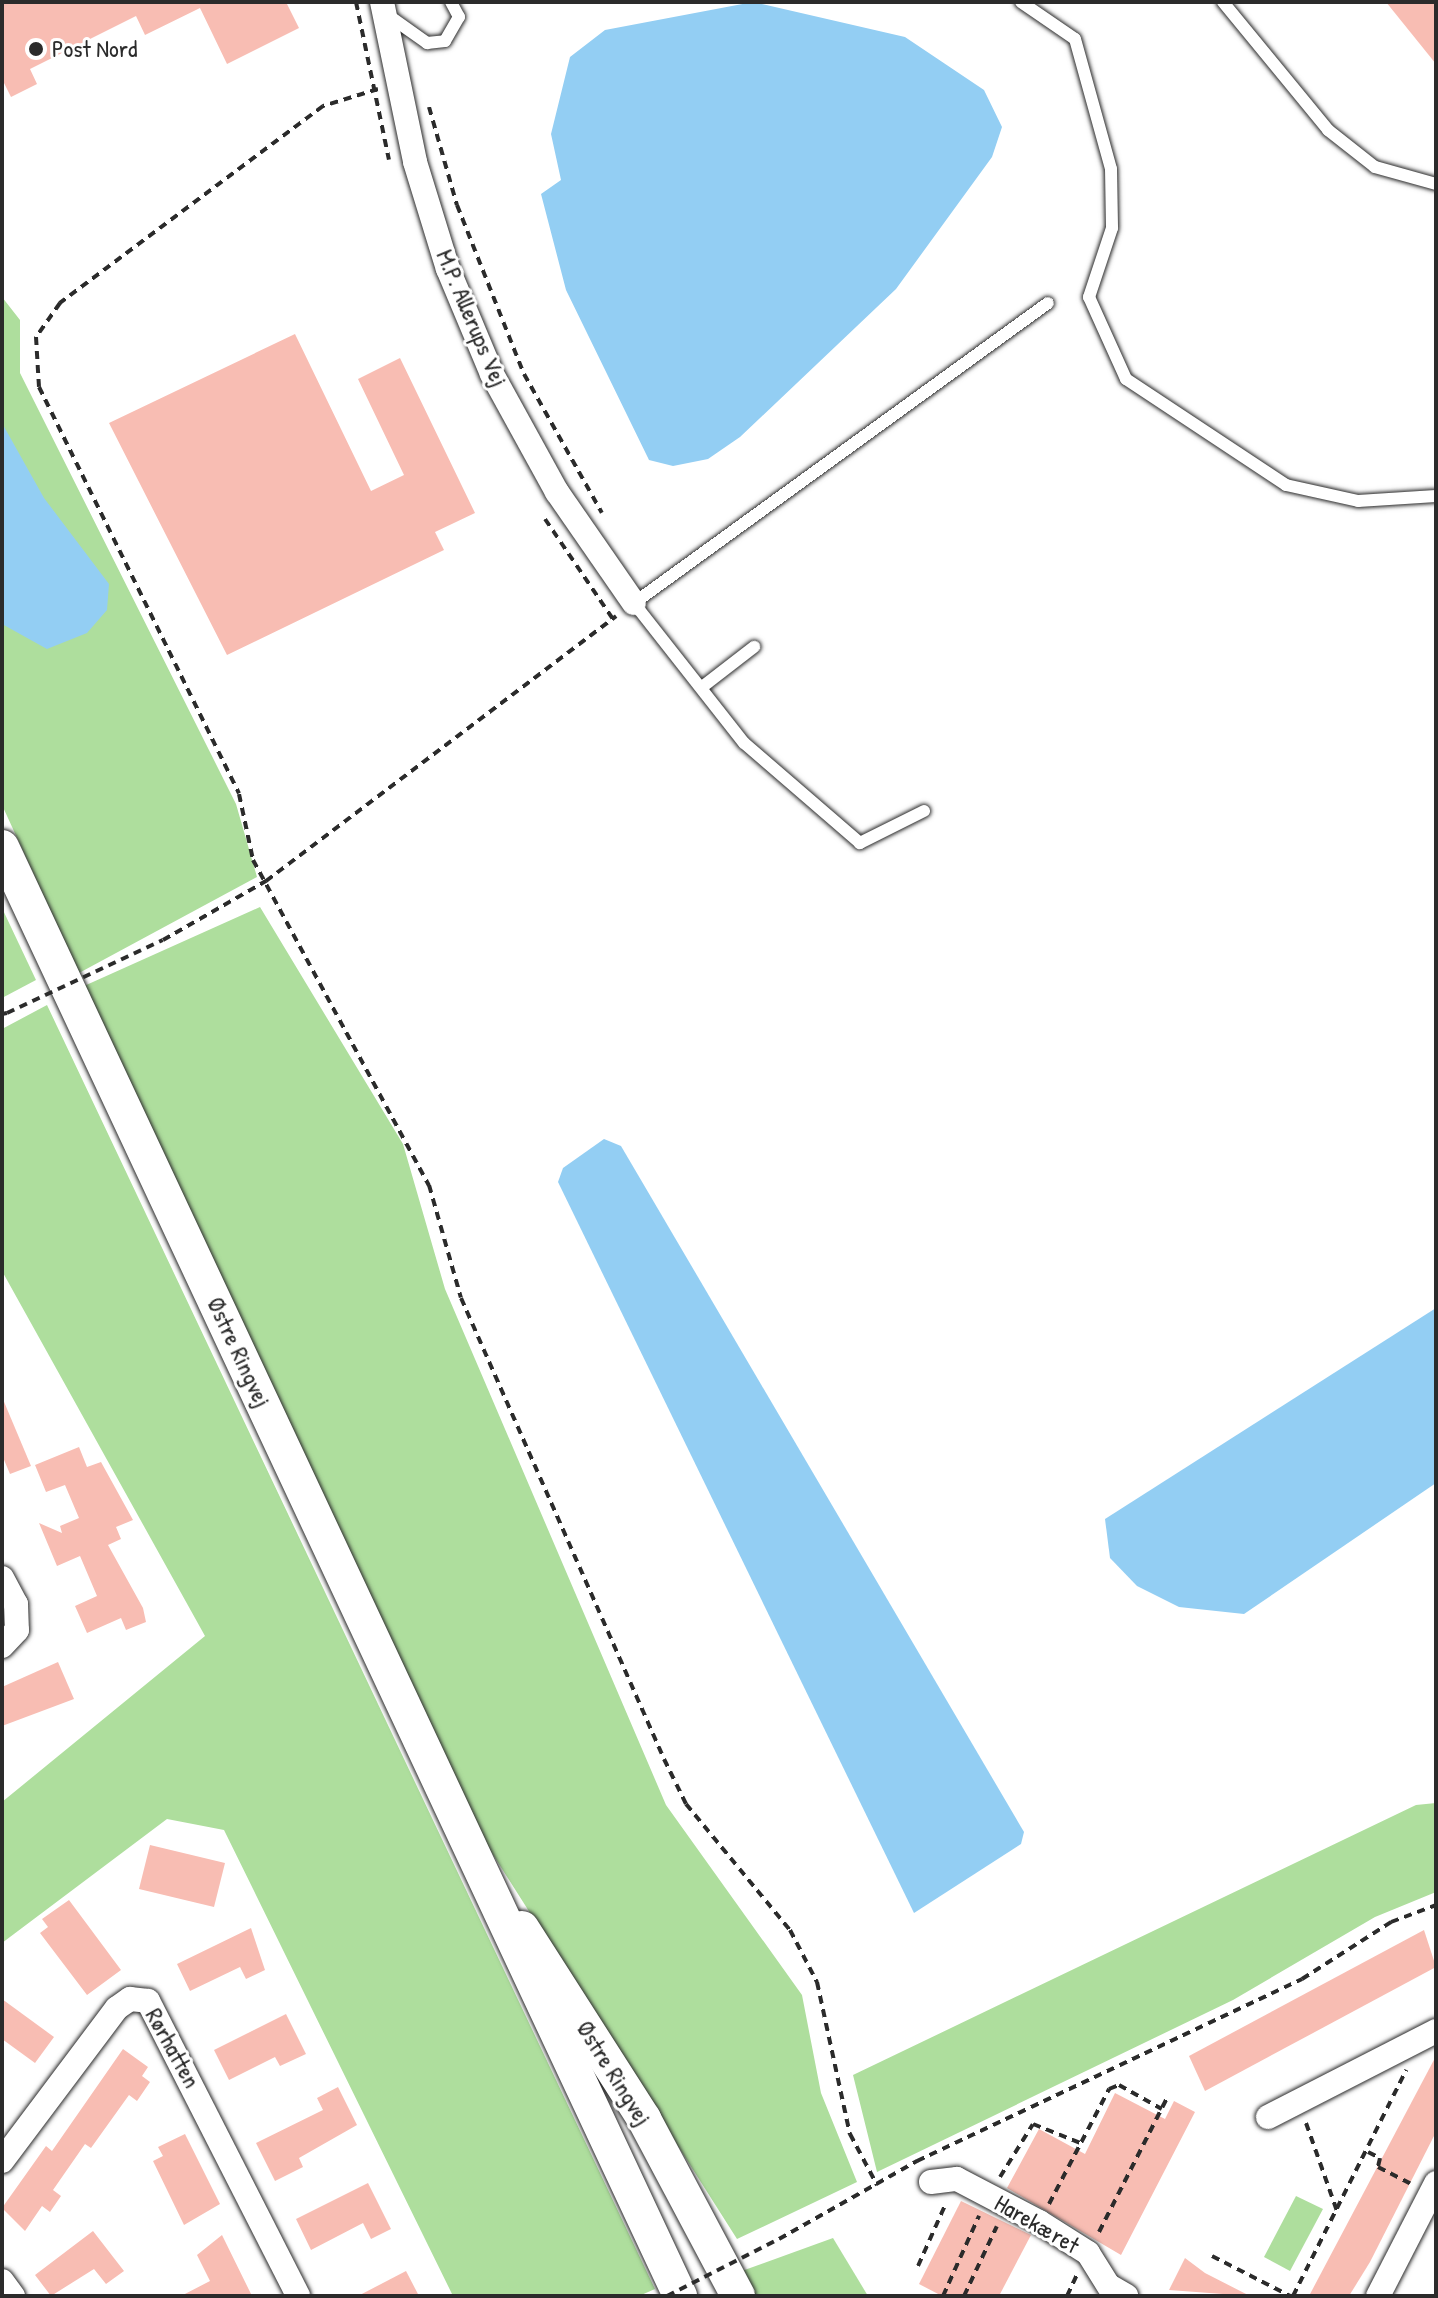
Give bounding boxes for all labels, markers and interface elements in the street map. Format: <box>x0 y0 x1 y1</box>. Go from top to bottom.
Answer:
place label: Post Nord <box>52 35 137 63</box>
marker: Post Nord <box>27 40 45 58</box>
street label: M.P. Allerups Vej <box>430 245 514 391</box>
street label: Østre Ringvej <box>201 1292 277 1412</box>
street label: Rørhatten <box>139 2003 207 2093</box>
street label: Østre Ringvej <box>571 2015 657 2131</box>
street label: Harekæret <box>990 2188 1084 2260</box>

